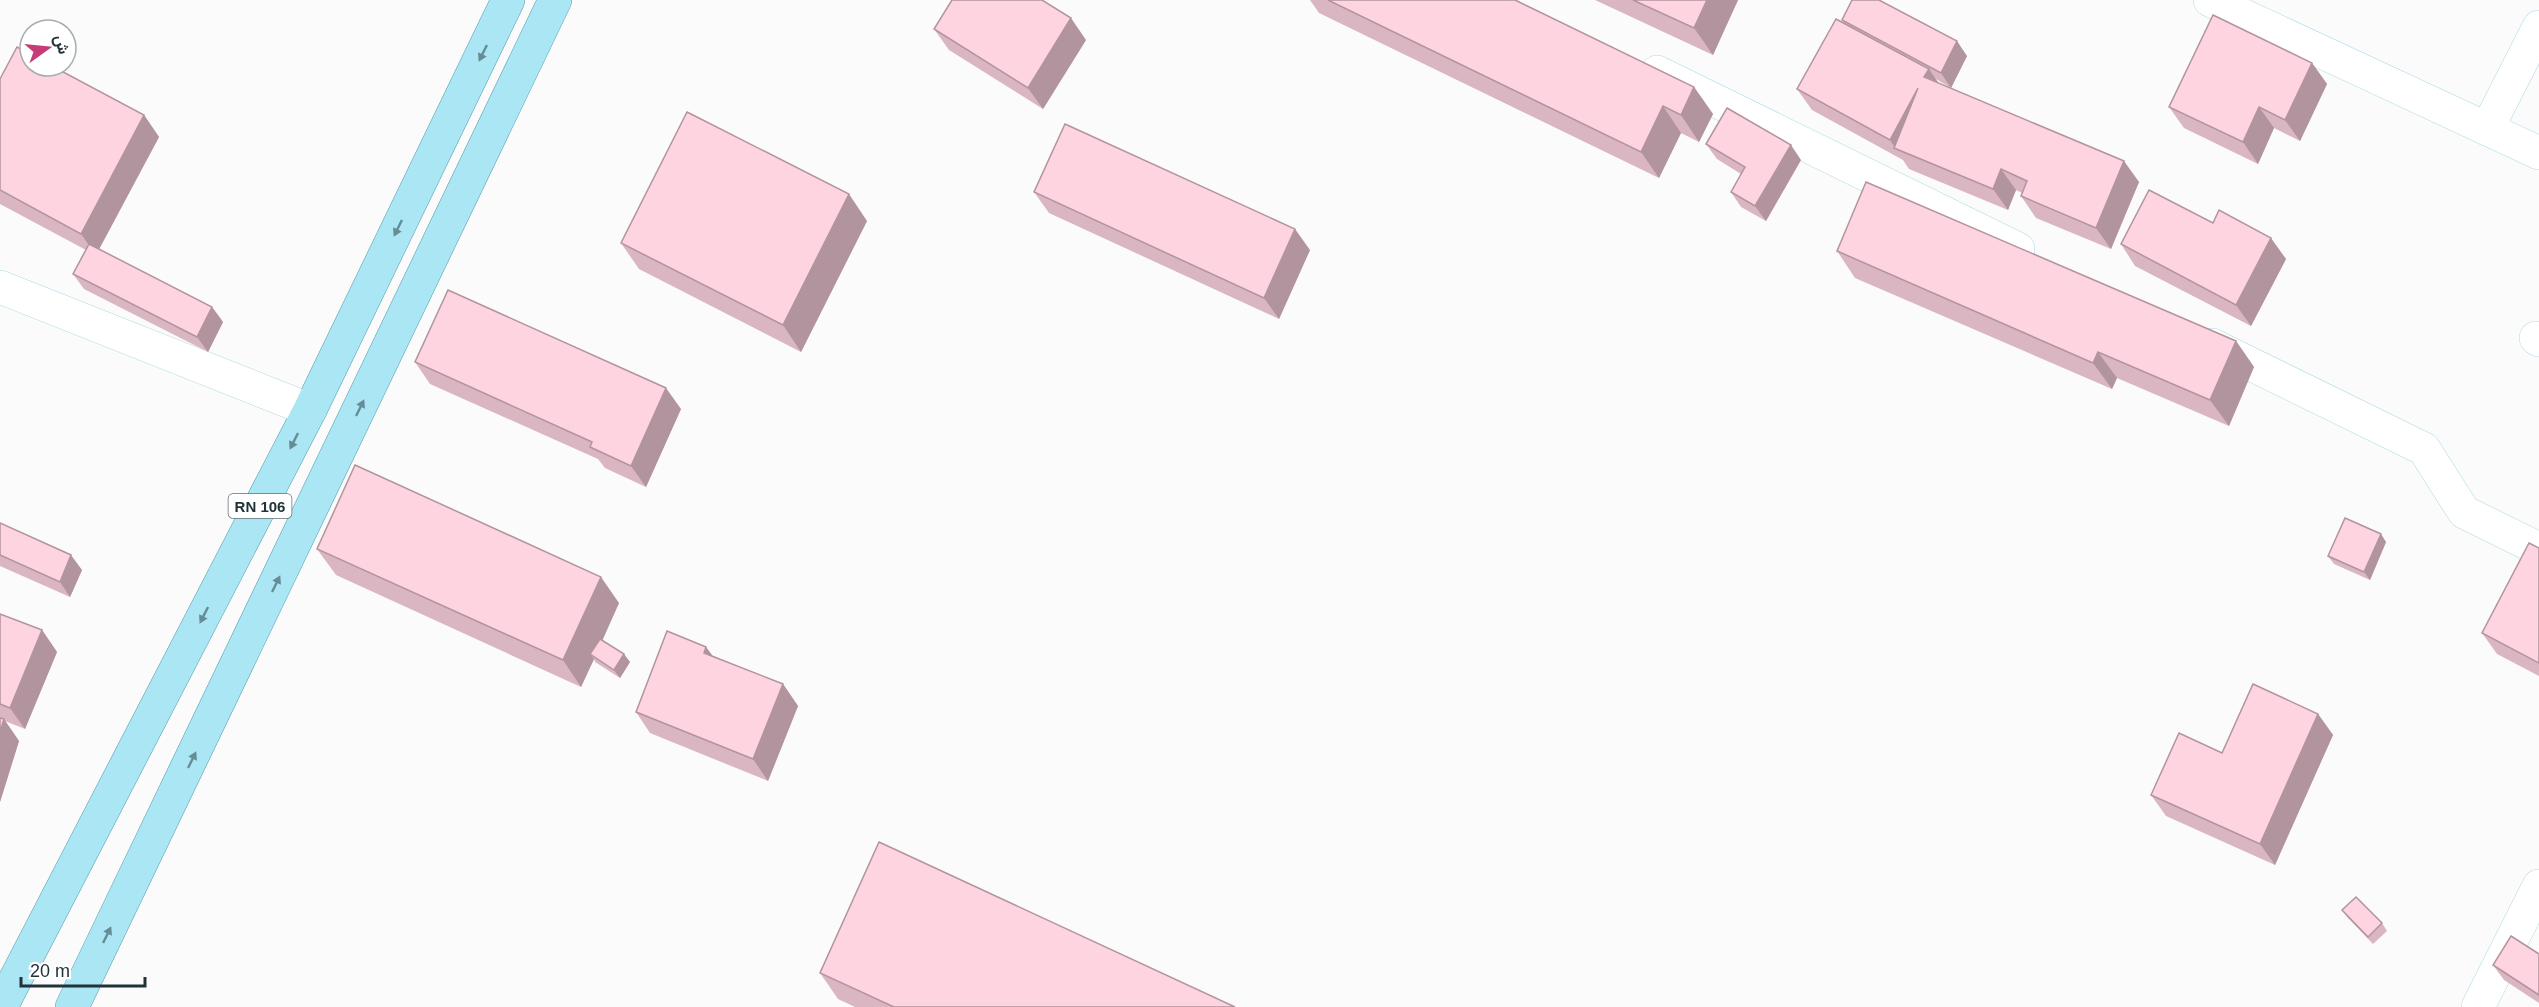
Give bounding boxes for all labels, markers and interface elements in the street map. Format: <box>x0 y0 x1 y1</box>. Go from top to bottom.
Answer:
north arrow <box>18 18 78 78</box>
text: ش <box>50 33 73 56</box>
one-way arrow <box>478 44 487 61</box>
one-way arrow <box>393 220 403 237</box>
one-way arrow <box>356 399 365 416</box>
one-way arrow <box>289 433 299 450</box>
road number: RN 106 <box>228 494 292 518</box>
one-way arrow <box>271 575 280 592</box>
one-way arrow <box>200 606 209 623</box>
one-way arrow <box>187 751 196 768</box>
one-way arrow <box>103 927 112 944</box>
scale bar <box>21 950 146 988</box>
text: 20 m <box>30 961 70 981</box>

